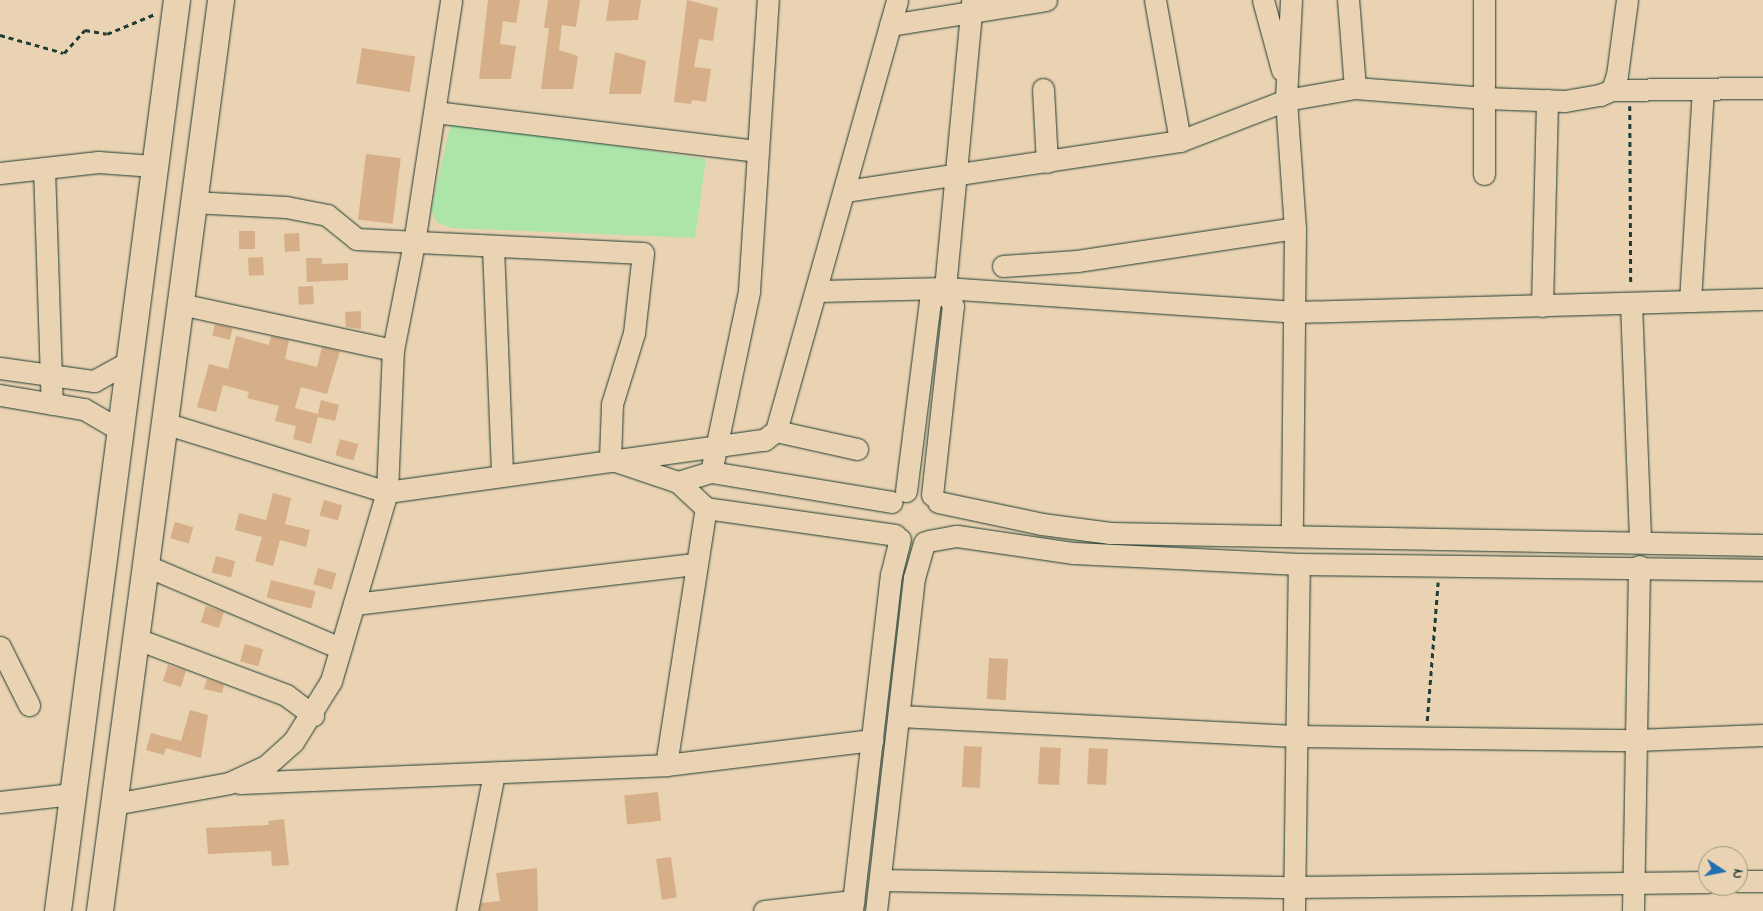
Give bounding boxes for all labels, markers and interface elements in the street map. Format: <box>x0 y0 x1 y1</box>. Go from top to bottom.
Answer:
north arrow <box>1698 846 1748 896</box>
text: N <box>1726 867 1748 880</box>

